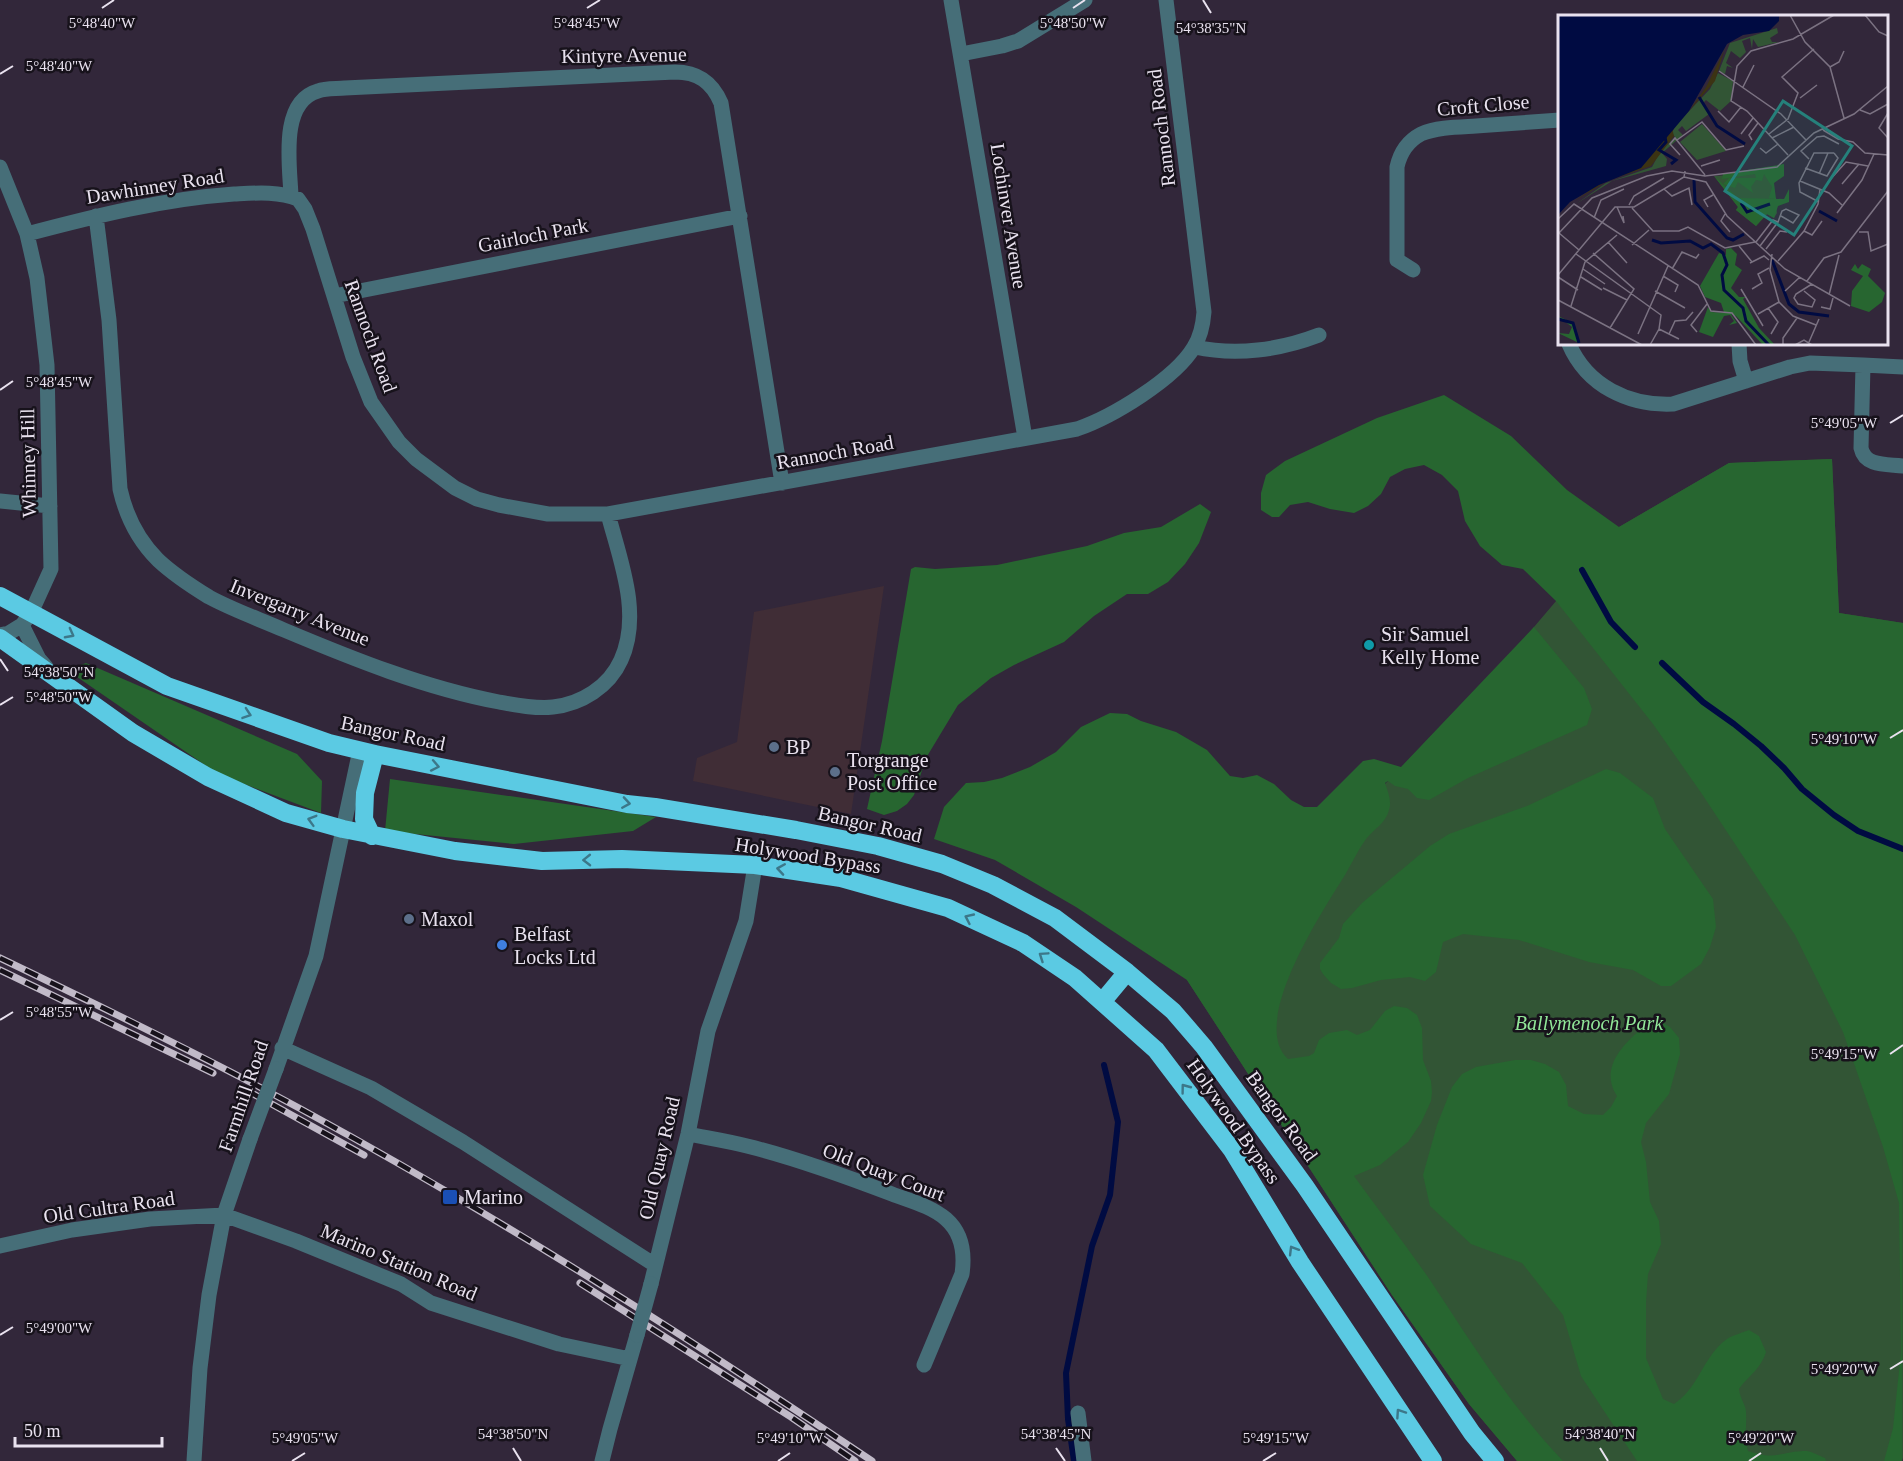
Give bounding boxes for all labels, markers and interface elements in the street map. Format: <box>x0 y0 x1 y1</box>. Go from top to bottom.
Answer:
text: 5°48'40"W <box>69 15 136 31</box>
text: 5°48'45"W <box>554 15 621 31</box>
text: 5°48'50"W <box>1040 15 1107 31</box>
inset map <box>1558 15 1888 345</box>
text: 54°38'35"N <box>1176 20 1246 36</box>
street label: Kintyre Avenue <box>561 43 687 68</box>
text: 5°48'40"W <box>26 58 93 74</box>
street label: Rannoch Road <box>1143 68 1179 188</box>
street label: Croft Close <box>1436 90 1530 120</box>
street label: Lochinver Avenue <box>987 142 1031 290</box>
street label: Dawhinney Road <box>84 164 226 209</box>
street label: Gairloch Park <box>476 214 590 256</box>
street label: Rannoch Road <box>340 277 402 395</box>
text: 5°48'45"W <box>26 374 93 390</box>
street label: Whinney Hill <box>16 408 41 518</box>
text: 5°49'05"W <box>1811 415 1878 431</box>
street label: Rannoch Road <box>775 431 895 473</box>
street label: Invergarry Avenue <box>227 574 373 651</box>
place label: Sir Samuel Kelly Home <box>1381 623 1479 669</box>
one-way arrow <box>64 627 74 638</box>
marker: Sir Samuel Kelly Home <box>1362 638 1376 652</box>
text: 54°38'50"N <box>24 664 94 680</box>
text: 5°48'50"W <box>26 689 93 705</box>
one-way arrow <box>241 707 252 720</box>
street label: Bangor Road <box>339 711 447 756</box>
text: 5°49'10"W <box>1811 731 1878 747</box>
place label: BP <box>786 736 810 758</box>
marker: BP <box>767 740 781 754</box>
place label: Torgrange Post Office <box>847 749 937 794</box>
one-way arrow <box>429 758 439 771</box>
marker: Torgrange Post Office <box>828 765 842 779</box>
one-way arrow <box>621 796 631 809</box>
street label: Bangor Road <box>816 801 924 848</box>
one-way arrow <box>307 815 318 827</box>
street label: Holywood Bypass <box>733 833 883 878</box>
one-way arrow <box>582 854 591 866</box>
one-way arrow <box>777 863 787 876</box>
place label: Maxol <box>421 908 474 930</box>
marker: Maxol <box>402 912 416 926</box>
one-way arrow <box>965 914 976 926</box>
place label: Belfast Locks Ltd <box>514 923 596 968</box>
marker: Belfast Locks Ltd <box>495 938 509 952</box>
one-way arrow <box>1038 952 1049 963</box>
text: 5°48'55"W <box>26 1004 93 1020</box>
park label: Ballymenoch Park <box>1515 1012 1664 1035</box>
street label: Farmhill Road <box>214 1038 272 1154</box>
text: 5°49'15"W <box>1811 1046 1878 1062</box>
street label: Holywood Bypass <box>1182 1054 1285 1188</box>
street label: Bangor Road <box>1241 1067 1322 1166</box>
one-way arrow <box>1181 1084 1192 1095</box>
street label: Old Quay Road <box>634 1094 685 1222</box>
street label: Old Quay Court <box>820 1139 949 1206</box>
place label: Marino <box>464 1186 523 1208</box>
street label: Old Cultra Road <box>42 1187 176 1227</box>
marker: Marino <box>441 1188 459 1206</box>
street label: Marino Station Road <box>317 1219 481 1305</box>
one-way arrow <box>1288 1246 1300 1256</box>
text: 5°49'00"W <box>26 1320 93 1336</box>
text: 5°49'20"W <box>1811 1361 1878 1377</box>
one-way arrow <box>1396 1408 1407 1419</box>
scale bar <box>15 1410 162 1448</box>
text: 50 m <box>24 1421 61 1441</box>
text: 54°38'50"N <box>478 1426 548 1442</box>
text: 54°38'45"N <box>1021 1426 1091 1442</box>
text: 54°38'40"N <box>1565 1426 1635 1442</box>
text: 5°49'05"W <box>272 1430 339 1446</box>
text: 5°49'10"W <box>757 1430 824 1446</box>
text: 5°49'15"W <box>1243 1430 1310 1446</box>
text: 5°49'20"W <box>1728 1430 1795 1446</box>

